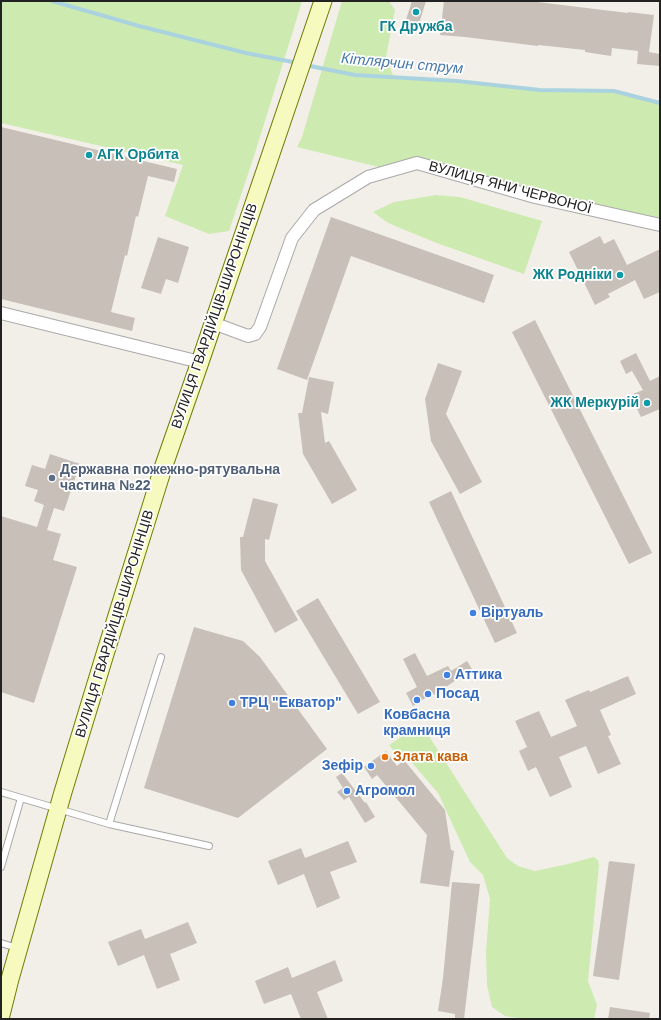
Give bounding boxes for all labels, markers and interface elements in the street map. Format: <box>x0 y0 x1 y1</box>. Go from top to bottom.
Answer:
marker: ГК Дружба <box>411 7 421 17</box>
place label: ГК Дружба <box>379 19 453 35</box>
water label: Кітлярчин струм <box>340 50 464 78</box>
place label: АГК Орбита <box>97 147 179 163</box>
marker: АГК Орбита <box>84 150 94 160</box>
street label: ВУЛИЦЯ ЯНИ ЧЕРВОНОЇ <box>427 158 593 218</box>
street label: ВУЛИЦЯ ГВАРДІЙЦІВ-ШИРОНІНЦІВ <box>168 201 262 431</box>
place label: ЖК Родніки <box>533 267 612 283</box>
marker: ЖК Родніки <box>615 270 625 280</box>
place label: ЖК Меркурій <box>550 395 639 411</box>
marker: ЖК Меркурій <box>642 398 652 408</box>
place label: Державна пожежно-рятувальна частина №22 <box>60 462 280 494</box>
marker: Державна пожежно-рятувальна частина №22 <box>47 473 57 483</box>
street label: ВУЛИЦЯ ГВАРДІЙЦІВ-ШИРОНІНЦІВ <box>72 508 158 740</box>
place label: Віртуаль <box>481 605 543 621</box>
marker: Віртуаль <box>468 608 478 618</box>
place label: Аттика <box>455 667 502 683</box>
marker: Аттика <box>442 670 452 680</box>
place label: Посад <box>436 686 479 702</box>
marker: Посад <box>423 689 433 699</box>
place label: ТРЦ "Екватор" <box>240 695 342 711</box>
marker: Ковбасна крамниця <box>412 695 422 705</box>
marker: ТРЦ "Екватор" <box>227 698 237 708</box>
place label: Ковбасна крамниця <box>383 707 451 740</box>
place label: Злата кава <box>393 749 468 765</box>
marker: Злата кава <box>380 752 390 762</box>
place label: Зефір <box>322 758 363 774</box>
marker: Зефір <box>366 761 376 771</box>
place label: Агромол <box>355 783 415 799</box>
marker: Агромол <box>342 786 352 796</box>

